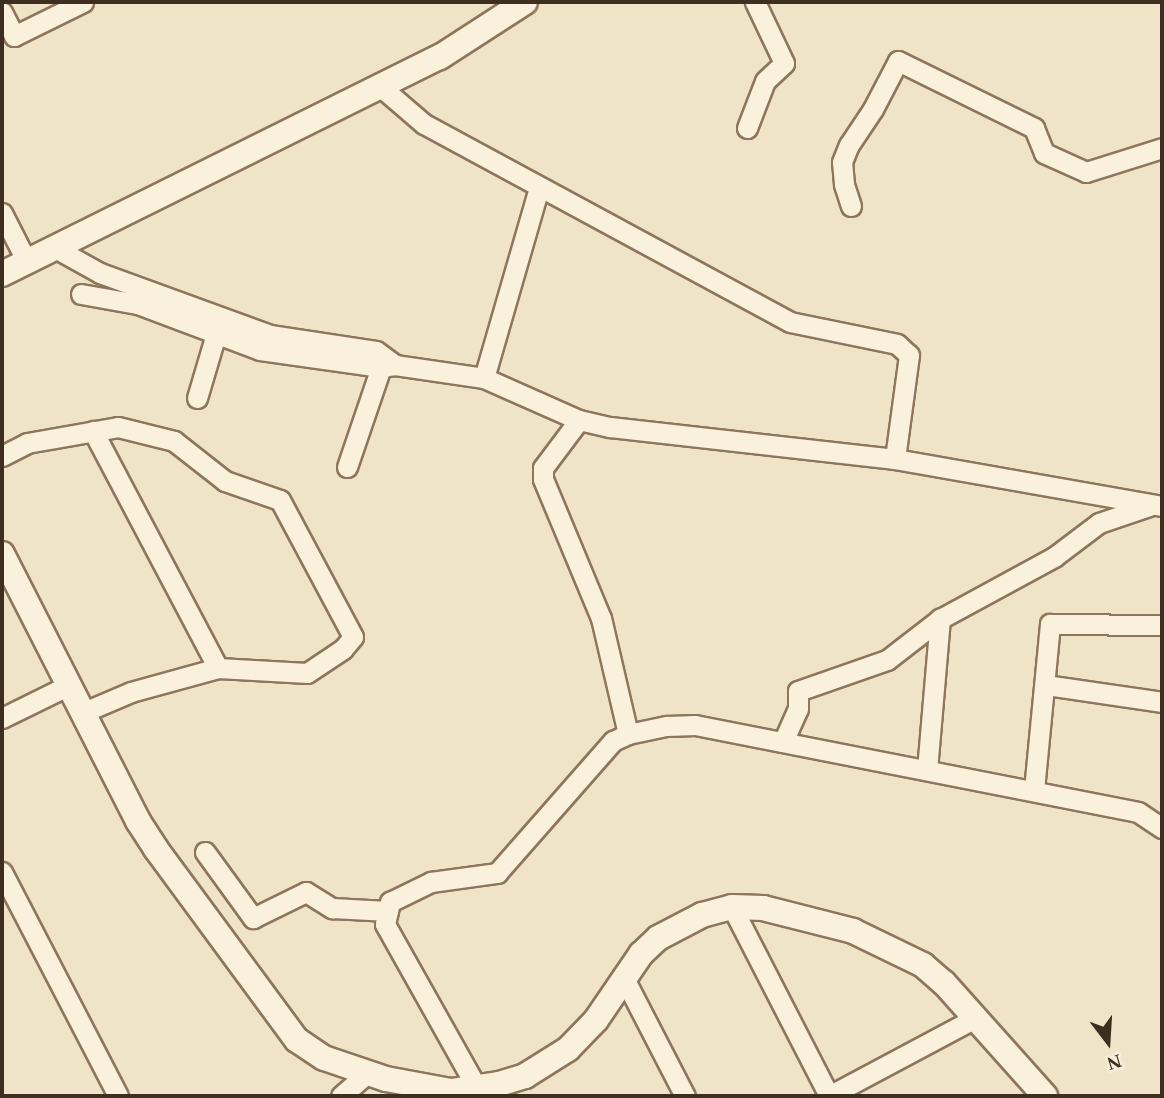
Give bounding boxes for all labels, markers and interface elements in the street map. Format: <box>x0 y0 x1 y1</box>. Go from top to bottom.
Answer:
north arrow <box>1073 1007 1143 1077</box>
text: N <box>1105 1051 1124 1075</box>

